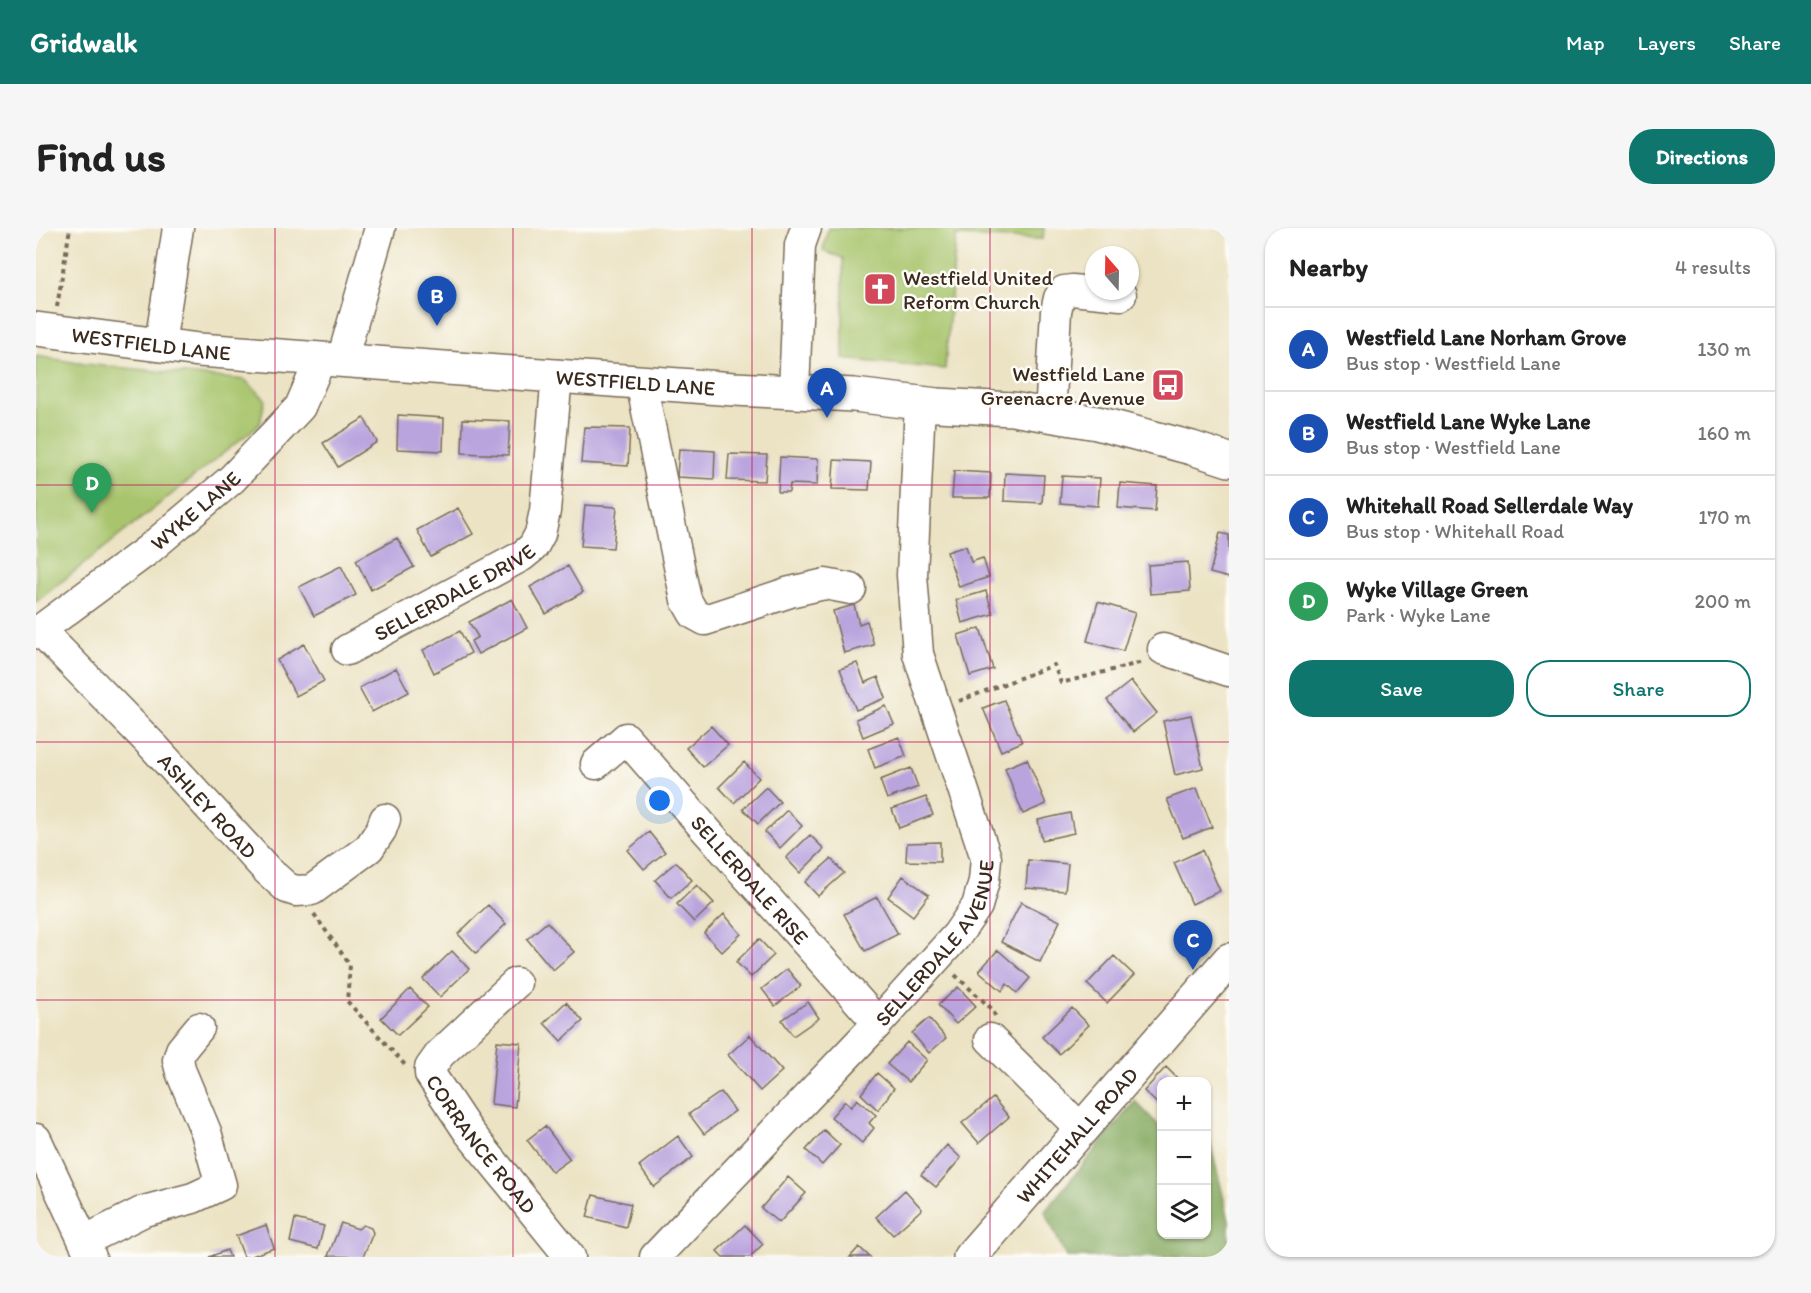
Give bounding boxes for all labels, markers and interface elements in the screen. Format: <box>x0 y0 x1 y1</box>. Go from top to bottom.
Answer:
text: Gridwalk <box>30 25 138 59</box>
text: Map <box>1566 30 1605 55</box>
text: Layers <box>1638 30 1696 55</box>
text: Share <box>1729 30 1781 55</box>
button: Directions <box>1629 129 1775 184</box>
text: Find us <box>36 131 166 182</box>
north arrow <box>1085 246 1139 300</box>
text: Nearby <box>1289 251 1368 283</box>
text: 4 results <box>1675 255 1751 279</box>
place label: Westfield United Reform Church <box>903 265 1053 314</box>
church icon: Westfield United Reform Church <box>862 271 898 307</box>
pin: B <box>418 276 456 326</box>
street label: WESTFIELD LANE <box>70 321 232 365</box>
text: Westfield Lane Norham Grove <box>1346 324 1627 351</box>
text: A <box>1302 337 1315 361</box>
text: 130 m <box>1697 337 1751 361</box>
text: Bus stop · Westfield Lane <box>1346 351 1561 375</box>
place label: Westfield Lane Greenacre Avenue <box>980 361 1145 410</box>
street label: WESTFIELD LANE <box>555 364 717 400</box>
bus stop icon: Westfield Lane Greenacre Avenue <box>1150 367 1186 403</box>
pin: A <box>808 368 846 418</box>
text: Westfield Lane Wyke Lane <box>1346 408 1591 435</box>
text: B <box>1302 421 1315 445</box>
text: 160 m <box>1698 421 1751 445</box>
text: Bus stop · Westfield Lane <box>1346 435 1561 459</box>
pin: D <box>72 464 112 513</box>
street label: WYKE LANE <box>145 466 245 555</box>
text: Whitehall Road Sellerdale Way <box>1346 492 1633 519</box>
text: C <box>1302 505 1315 529</box>
text: 170 m <box>1698 505 1751 529</box>
text: Bus stop · Whitehall Road <box>1346 519 1564 543</box>
street label: SELLERDALE DRIVE <box>370 538 540 646</box>
text: Wyke Village Green <box>1346 576 1528 603</box>
text: D <box>1302 589 1315 613</box>
text: 200 m <box>1695 589 1751 613</box>
text: Park · Wyke Lane <box>1346 603 1491 627</box>
button: Save <box>1289 660 1514 717</box>
button: Share <box>1526 660 1751 717</box>
street label: ASHLEY ROAD <box>153 748 263 864</box>
your location <box>645 786 674 815</box>
street label: SELLERDALE RISE <box>686 810 814 949</box>
street label: SELLERDALE AVENUE <box>869 858 998 1031</box>
pin: C <box>1174 920 1212 970</box>
street label: WHITEHALL ROAD <box>1010 1062 1143 1208</box>
street label: CORRANCE ROAD <box>421 1069 542 1218</box>
map controls <box>1157 1077 1211 1239</box>
button: + <box>1157 1077 1211 1131</box>
button: − <box>1157 1131 1211 1185</box>
button: layers <box>1157 1185 1211 1239</box>

